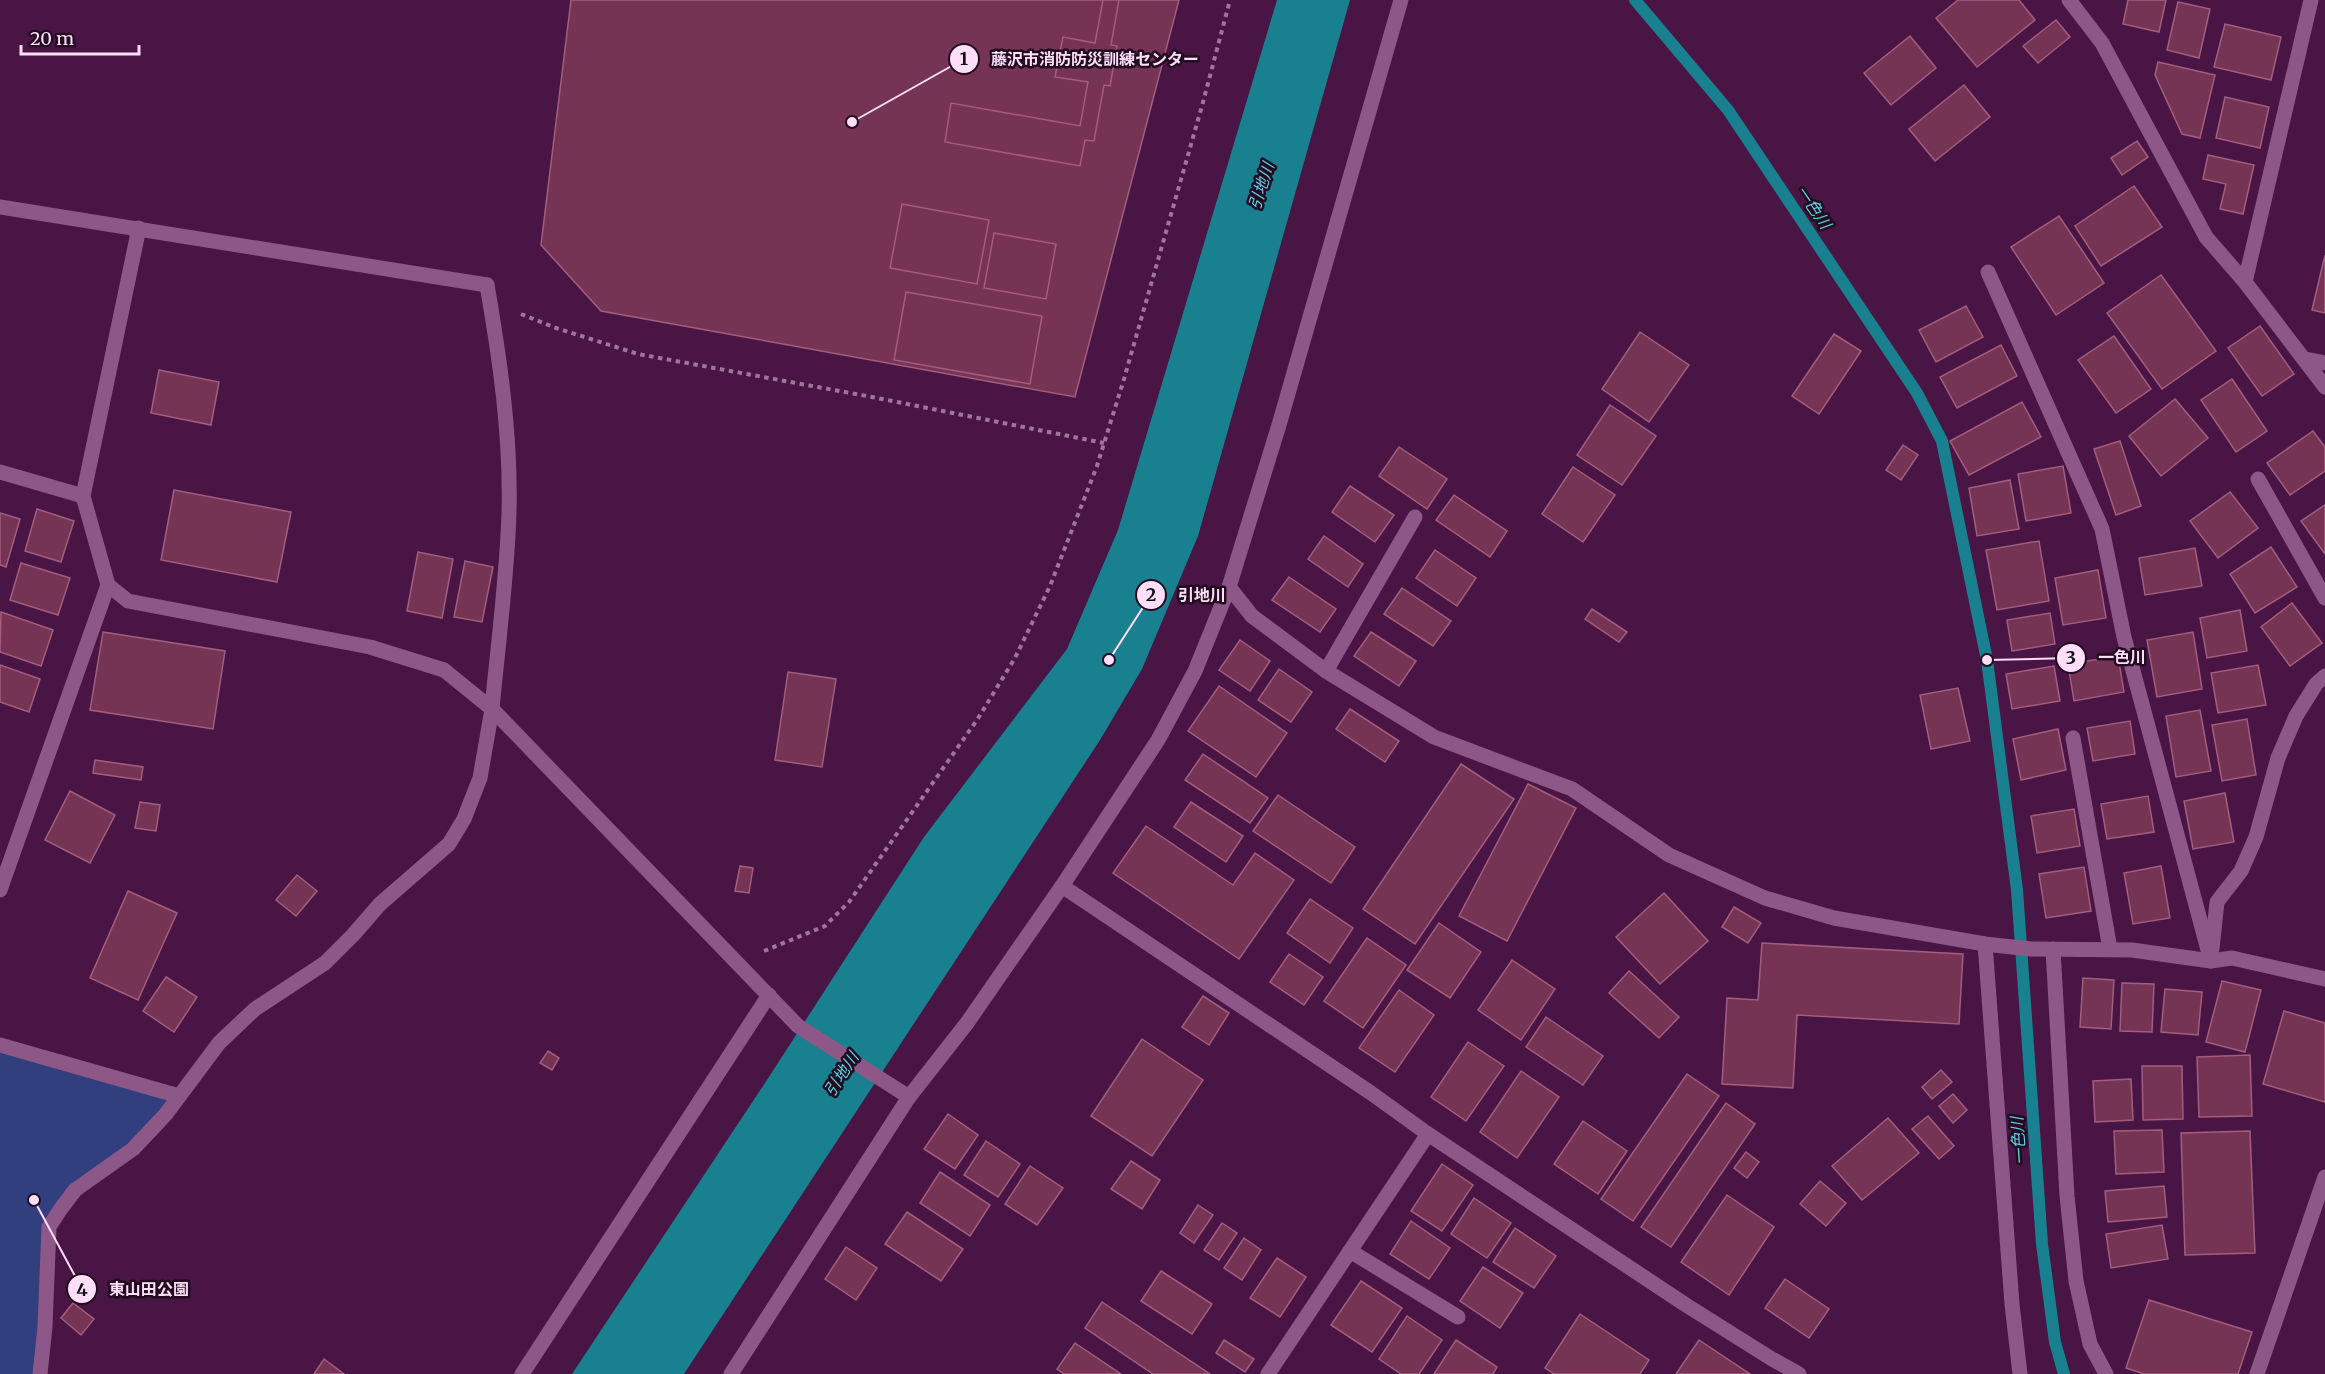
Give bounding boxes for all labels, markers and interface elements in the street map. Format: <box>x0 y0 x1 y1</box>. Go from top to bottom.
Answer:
scale bar <box>21 18 140 56</box>
text: 20 m <box>30 27 74 50</box>
callout: 藤沢市消防防災訓練センター <box>949 42 1211 76</box>
text: 1 <box>960 47 968 70</box>
text: 藤沢市消防防災訓練センター <box>991 49 1199 69</box>
water label: 引地川 <box>1244 158 1279 212</box>
water label: 一色川 <box>1792 182 1837 234</box>
callout: 引地川 <box>1136 578 1238 612</box>
text: 2 <box>1146 583 1156 606</box>
text: 引地川 <box>1178 585 1226 605</box>
callout: 一色川 <box>2056 641 2158 675</box>
text: 3 <box>2066 646 2076 669</box>
text: 一色川 <box>2098 647 2146 667</box>
water label: 引地川 <box>820 1047 864 1100</box>
water label: 一色川 <box>2006 1114 2030 1166</box>
callout: 東山田公園 <box>67 1272 201 1306</box>
text: 4 <box>76 1278 88 1301</box>
text: 東山田公園 <box>109 1279 189 1299</box>

